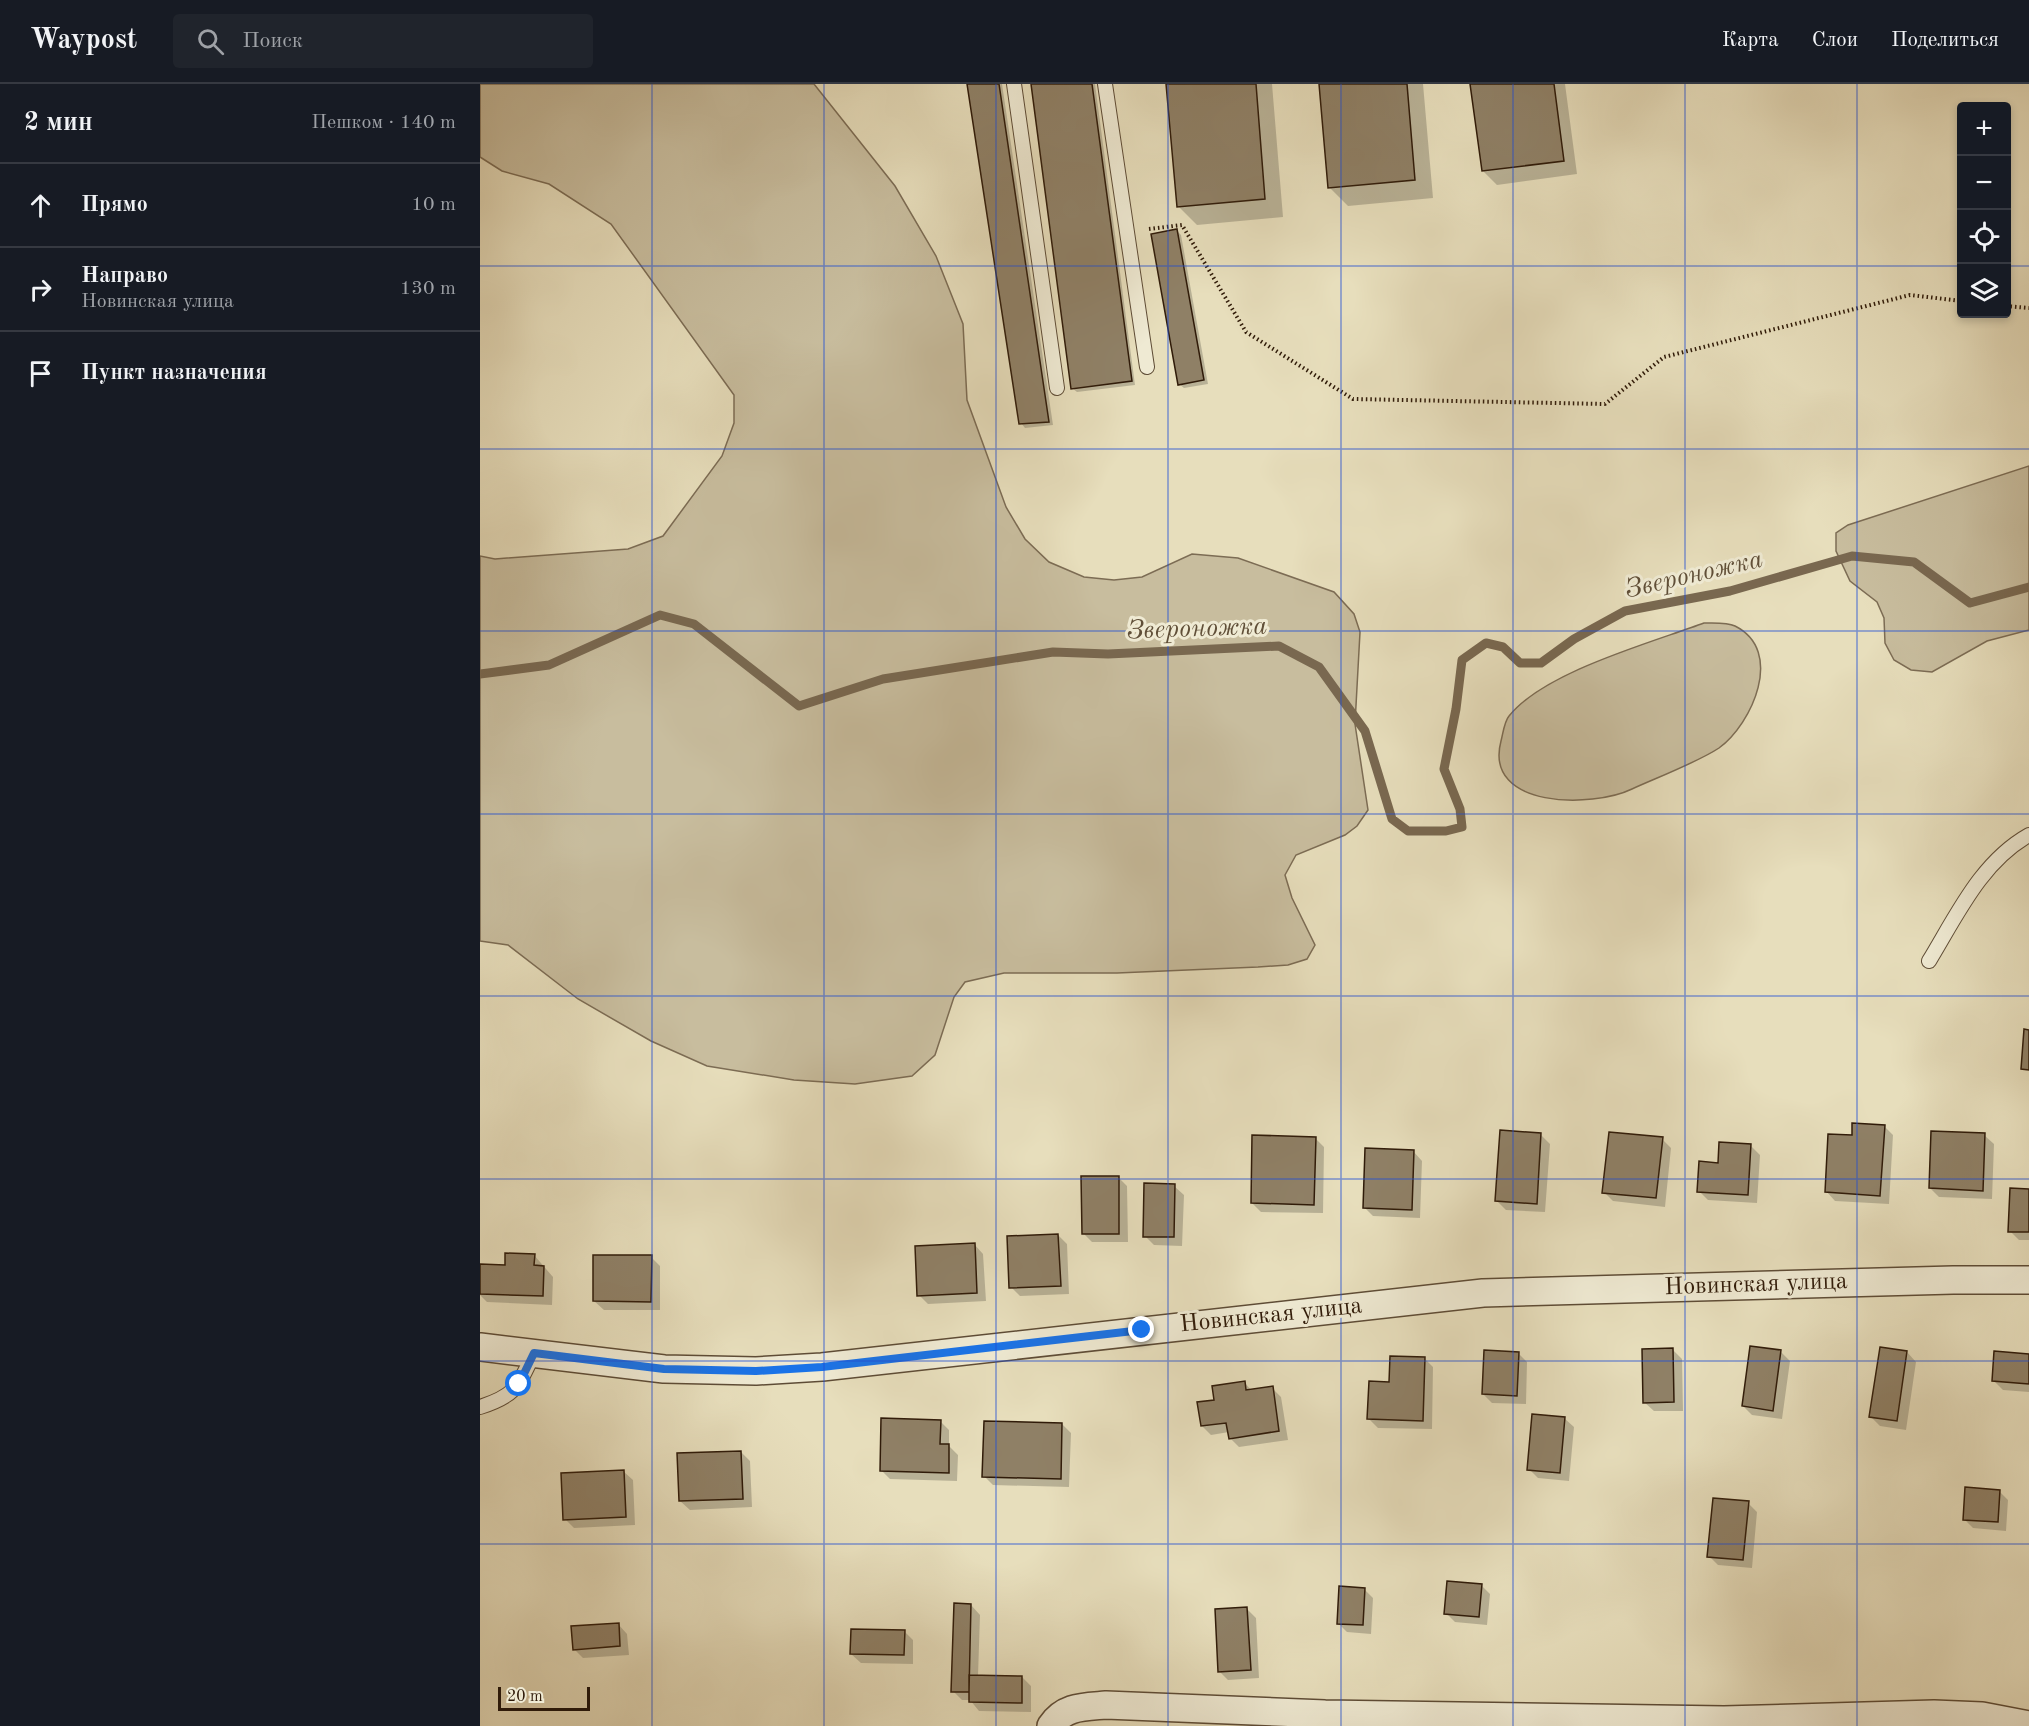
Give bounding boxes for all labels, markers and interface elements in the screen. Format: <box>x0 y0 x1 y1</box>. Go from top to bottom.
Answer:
search box <box>173 14 593 68</box>
icon: search <box>194 25 227 58</box>
text: Waypost <box>30 27 137 55</box>
text: Поиск <box>242 30 303 52</box>
text: Карта <box>1722 30 1779 51</box>
text: Слои <box>1812 30 1858 51</box>
text: Поделиться <box>1891 30 1999 51</box>
map controls <box>1957 102 2011 318</box>
button: + <box>1957 102 2011 156</box>
text: 2 мин <box>24 110 93 136</box>
text: Пешком · 140 m <box>311 113 456 133</box>
button: − <box>1957 156 2011 210</box>
icon: ahead <box>24 189 57 222</box>
text: Прямо <box>81 194 148 216</box>
text: 10 m <box>411 195 456 215</box>
button: locate <box>1957 210 2011 264</box>
button: layers <box>1957 264 2011 318</box>
text: Направо <box>81 265 168 287</box>
icon: right <box>24 273 57 306</box>
text: 130 m <box>400 279 456 299</box>
text: Новинская улица <box>81 292 234 312</box>
icon: arrive <box>24 357 57 390</box>
text: Пункт назначения <box>81 362 267 384</box>
water label: Звероножка <box>1623 547 1765 603</box>
water label: Звероножка <box>1126 614 1268 644</box>
street label: Новинская улица <box>1664 1270 1848 1300</box>
street label: Новинская улица <box>1179 1294 1364 1338</box>
route end <box>1128 1316 1154 1342</box>
route start <box>505 1370 531 1396</box>
scale bar <box>498 1684 590 1712</box>
text: 20 m <box>507 1689 543 1705</box>

